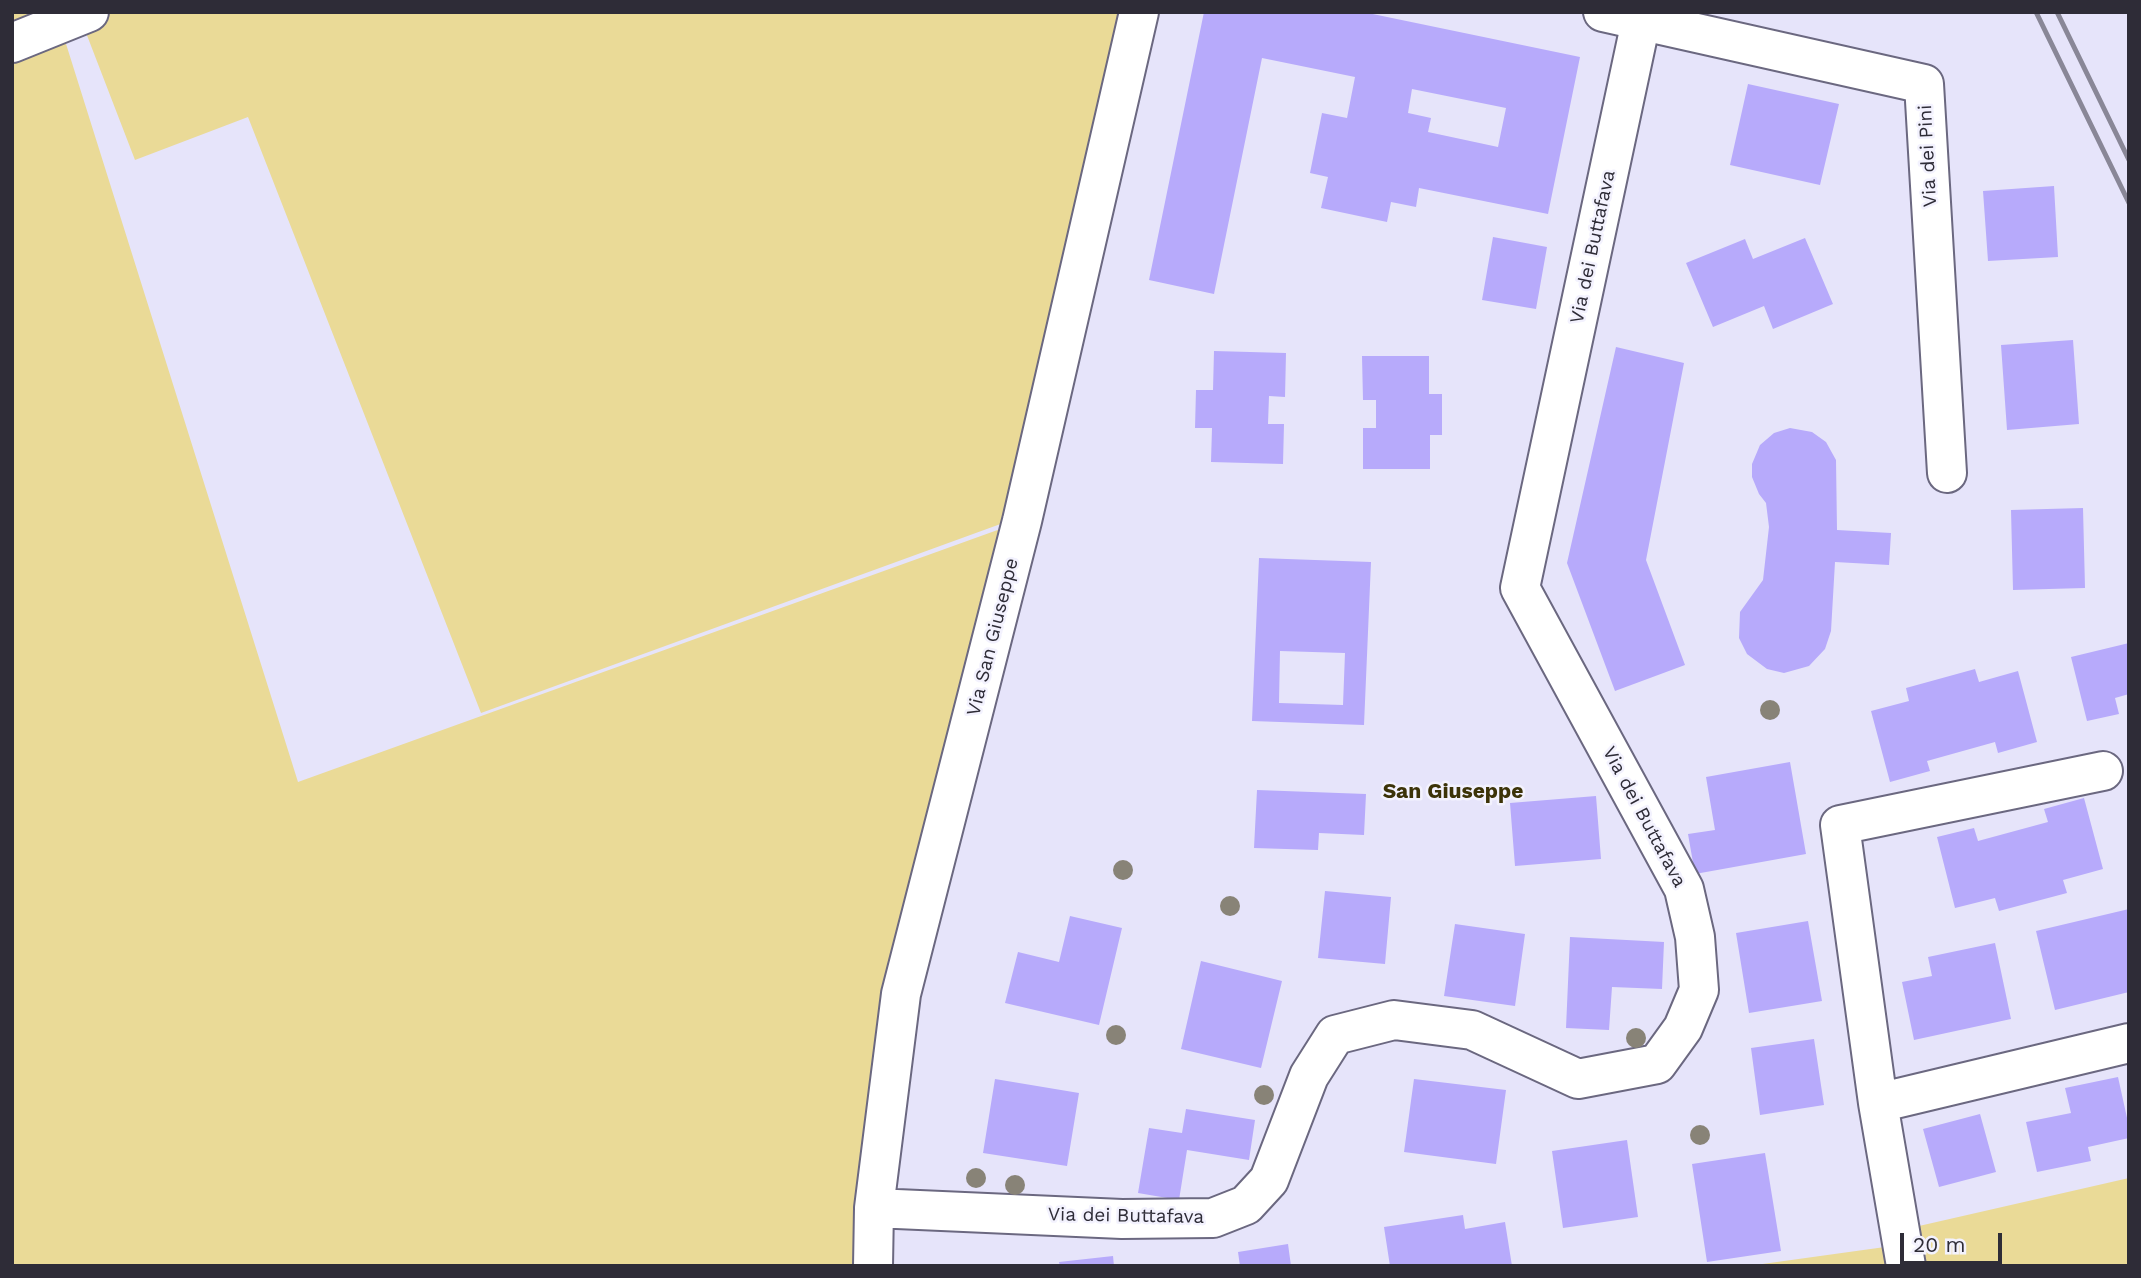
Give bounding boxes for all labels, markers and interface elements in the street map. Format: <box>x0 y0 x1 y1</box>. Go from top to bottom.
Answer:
street label: Via dei Pini <box>1914 104 1942 208</box>
street label: Via dei Buttafava <box>1566 168 1620 326</box>
street label: Via San Giuseppe <box>962 556 1024 718</box>
street label: Via dei Buttafava <box>1597 743 1691 891</box>
district label: San Giuseppe <box>1383 779 1523 805</box>
street label: Via dei Buttafava <box>1048 1203 1204 1229</box>
scale bar <box>1903 1218 2004 1262</box>
text: 20 m <box>1913 1232 1965 1257</box>

